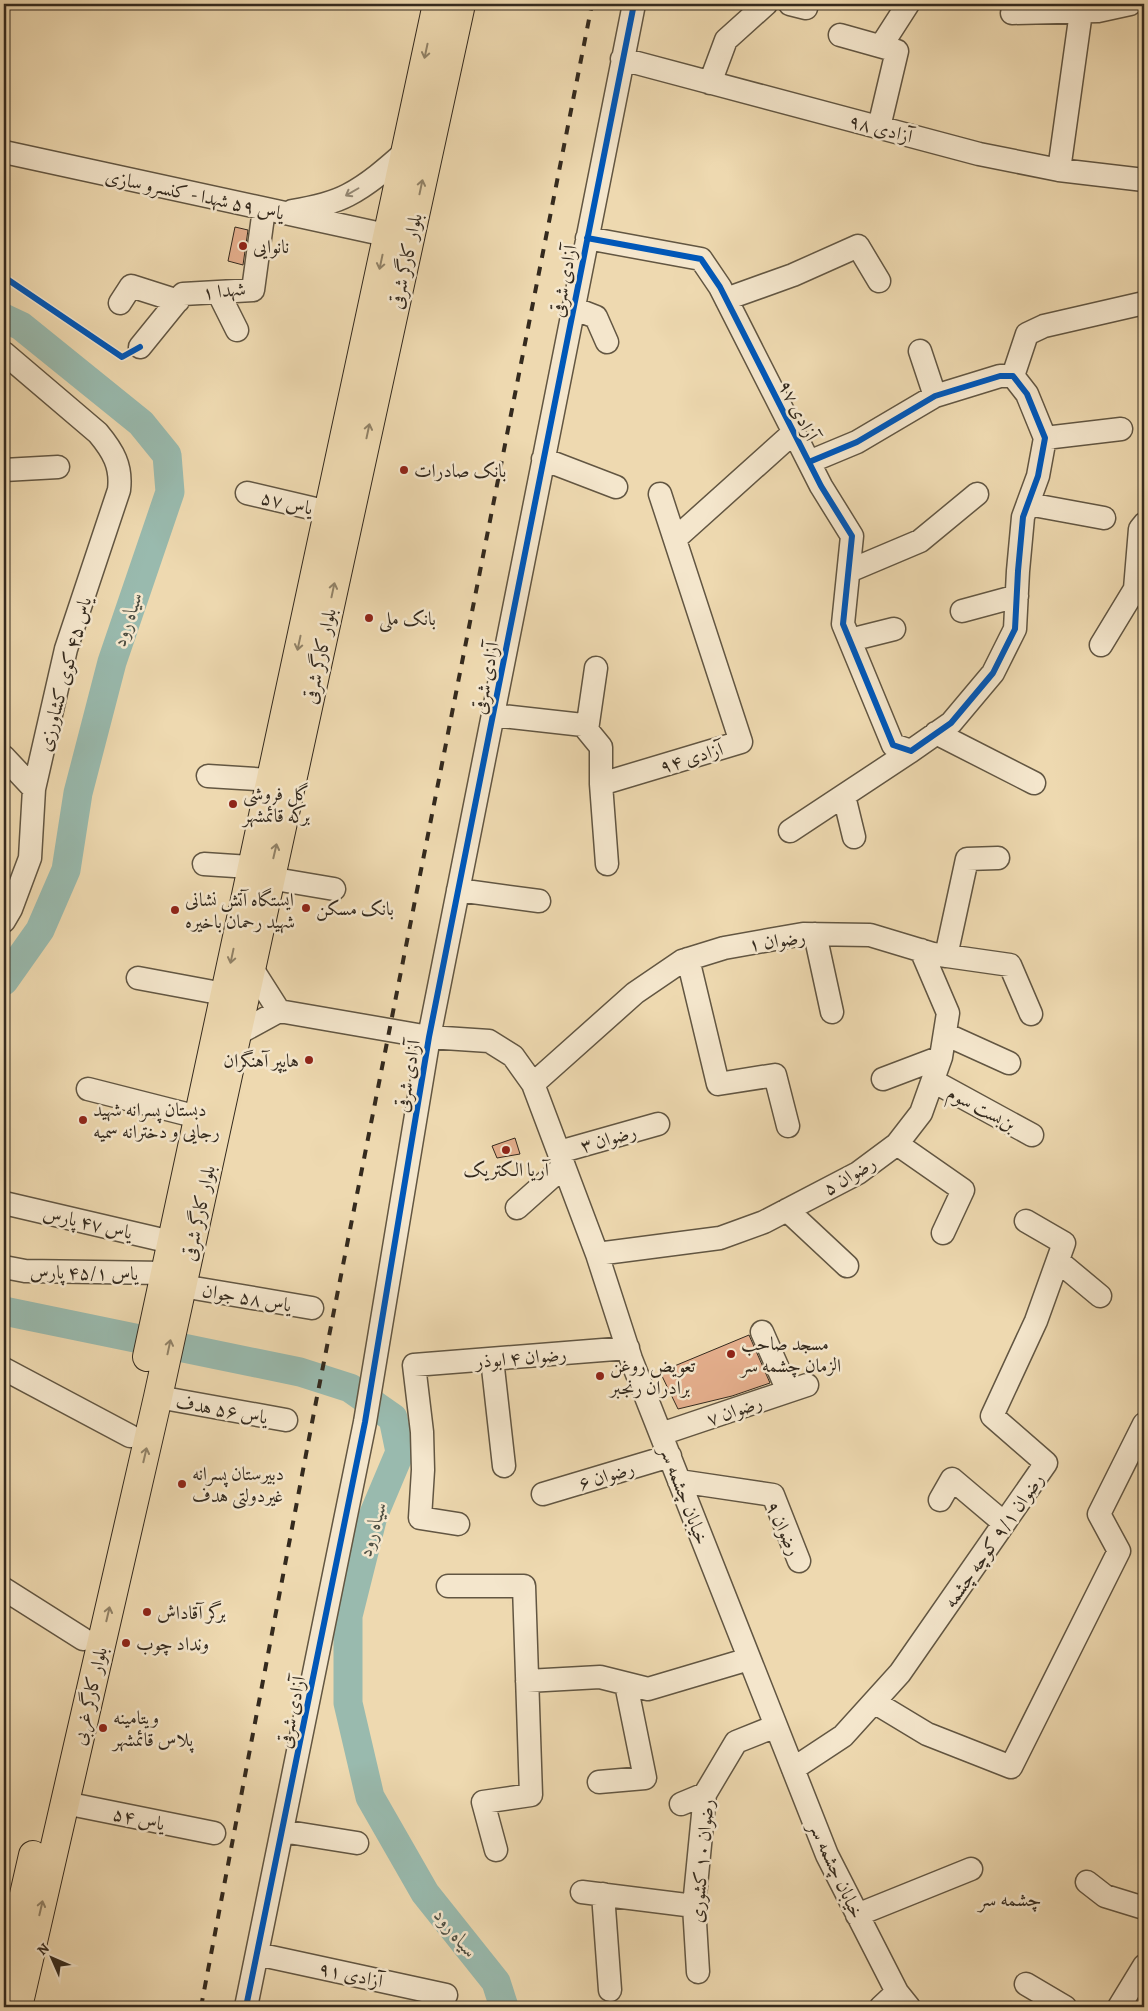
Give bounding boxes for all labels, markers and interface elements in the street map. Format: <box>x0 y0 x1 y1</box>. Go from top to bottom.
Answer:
one-way arrow <box>421 43 430 59</box>
street label: آزادی ۹۸ <box>846 108 917 150</box>
street label: یاس ۵۹ شهدا - کنسرو سازی <box>103 163 288 227</box>
one-way arrow <box>417 179 426 195</box>
one-way arrow <box>345 188 359 198</box>
street label: بلوار کارگر شرقی <box>383 211 429 311</box>
place label: نانوایی <box>253 234 289 260</box>
marker: نانوایی <box>237 240 249 252</box>
street label: آزادی شرقی <box>544 241 584 320</box>
one-way arrow <box>376 253 385 269</box>
street label: شهدا ۱ <box>201 276 247 306</box>
street label: آزادی ۹۷ <box>772 376 825 447</box>
one-way arrow <box>364 423 373 439</box>
place label: بانک صادرات <box>414 458 506 484</box>
marker: بانک صادرات <box>398 464 410 476</box>
street label: یاس ۵۷ <box>258 484 317 522</box>
one-way arrow <box>329 582 338 598</box>
water label: سیاه رود <box>106 588 149 650</box>
street label: یاس ۴۵ کوی کشاورزی <box>32 593 98 754</box>
street label: بلوار کارگر شرقی <box>297 606 343 706</box>
place label: بانک ملی <box>379 606 436 633</box>
marker: بانک ملی <box>363 612 375 624</box>
one-way arrow <box>294 635 304 651</box>
street label: آزادی شرقی <box>466 638 506 717</box>
street label: آزادی ۹۴ <box>656 735 728 780</box>
place label: گل فروشی برکه قائمشهر <box>241 781 311 829</box>
marker: گل فروشی برکه قائمشهر <box>227 798 239 810</box>
one-way arrow <box>271 843 281 859</box>
place label: ایستگاه آتش نشانی شهید رحمان باخیره <box>185 887 295 935</box>
place label: بانک مسکن <box>316 896 394 922</box>
marker: بانک مسکن <box>300 902 312 914</box>
marker: ایستگاه آتش نشانی شهید رحمان باخیره <box>169 904 181 916</box>
street label: رضوان ۱ <box>747 924 807 958</box>
one-way arrow <box>227 947 236 963</box>
street label: آزادی شرقی <box>389 1036 427 1114</box>
place label: هایپر آهنگران <box>223 1048 299 1074</box>
marker: هایپر آهنگران <box>303 1054 315 1066</box>
street label: بن‌بست سوم <box>941 1080 1021 1141</box>
place label: دبستان پسرانه شهید رجایی و دخترانه سمیه <box>93 1097 220 1145</box>
marker: دبستان پسرانه شهید رجایی و دخترانه سمیه <box>77 1114 89 1126</box>
street label: رضوان ۳ <box>577 1119 639 1159</box>
marker: آریا الکتریک <box>500 1144 512 1156</box>
street label: رضوان ۵ <box>818 1150 881 1202</box>
place label: آریا الکتریک <box>463 1157 551 1183</box>
street label: بلوار کارگر شرقی <box>176 1163 222 1263</box>
street label: یاس ۴۷ پارس <box>41 1200 136 1246</box>
street label: یاس ۴۵/۱ پارس <box>30 1259 140 1287</box>
street label: یاس ۵۸ جوان <box>200 1277 295 1319</box>
place label: مسجد صاحب الزمان چشمه سر <box>739 1331 841 1379</box>
one-way arrow <box>164 1339 174 1355</box>
street label: رضوان ۴ ابوذر <box>472 1341 568 1375</box>
marker: مسجد صاحب الزمان چشمه سر <box>725 1348 737 1360</box>
place label: تعویض روغن برادران رنجبر <box>608 1353 696 1401</box>
marker: تعویض روغن برادران رنجبر <box>594 1370 606 1382</box>
street label: یاس ۵۶ هدف <box>174 1389 271 1431</box>
street label: رضوان ۷ <box>703 1389 766 1433</box>
street label: خیابان چشمه سر <box>653 1440 715 1549</box>
one-way arrow <box>141 1448 150 1464</box>
street label: رضوان ۶ <box>575 1455 637 1497</box>
place label: دبیرستان پسرانه غیردولتی هدف <box>192 1461 284 1509</box>
street label: رضوان ۹/۱ کوچه چشمه <box>938 1468 1050 1613</box>
marker: دبیرستان پسرانه غیردولتی هدف <box>176 1478 188 1490</box>
street label: رضوان ۹ <box>759 1497 807 1560</box>
water label: سیاه رود <box>351 1498 394 1560</box>
place label: برگر آقاداش <box>157 1600 226 1626</box>
one-way arrow <box>104 1606 113 1622</box>
marker: برگر آقاداش <box>141 1606 153 1618</box>
place label: ونداد چوب <box>136 1631 209 1657</box>
marker: ونداد چوب <box>120 1637 132 1649</box>
street label: بلوار کارگر غربی <box>66 1645 115 1748</box>
street label: آزادی شرقی <box>272 1672 313 1751</box>
place label: ویتامینه پلاس قائمشهر <box>111 1705 194 1753</box>
marker: ویتامینه پلاس قائمشهر <box>97 1722 109 1734</box>
street label: رضوان ۱۰ کشوری <box>684 1798 720 1924</box>
street label: یاس ۵۴ <box>110 1801 169 1837</box>
street label: خیابان چشمه سر <box>801 1816 870 1923</box>
district label: چشمه سر <box>976 1886 1042 1913</box>
one-way arrow <box>37 1901 46 1917</box>
water label: سیاه رود <box>427 1903 484 1964</box>
north arrow <box>28 1934 78 1984</box>
text: N <box>33 1939 53 1959</box>
street label: آزادی ۹۱ <box>316 1956 387 1995</box>

